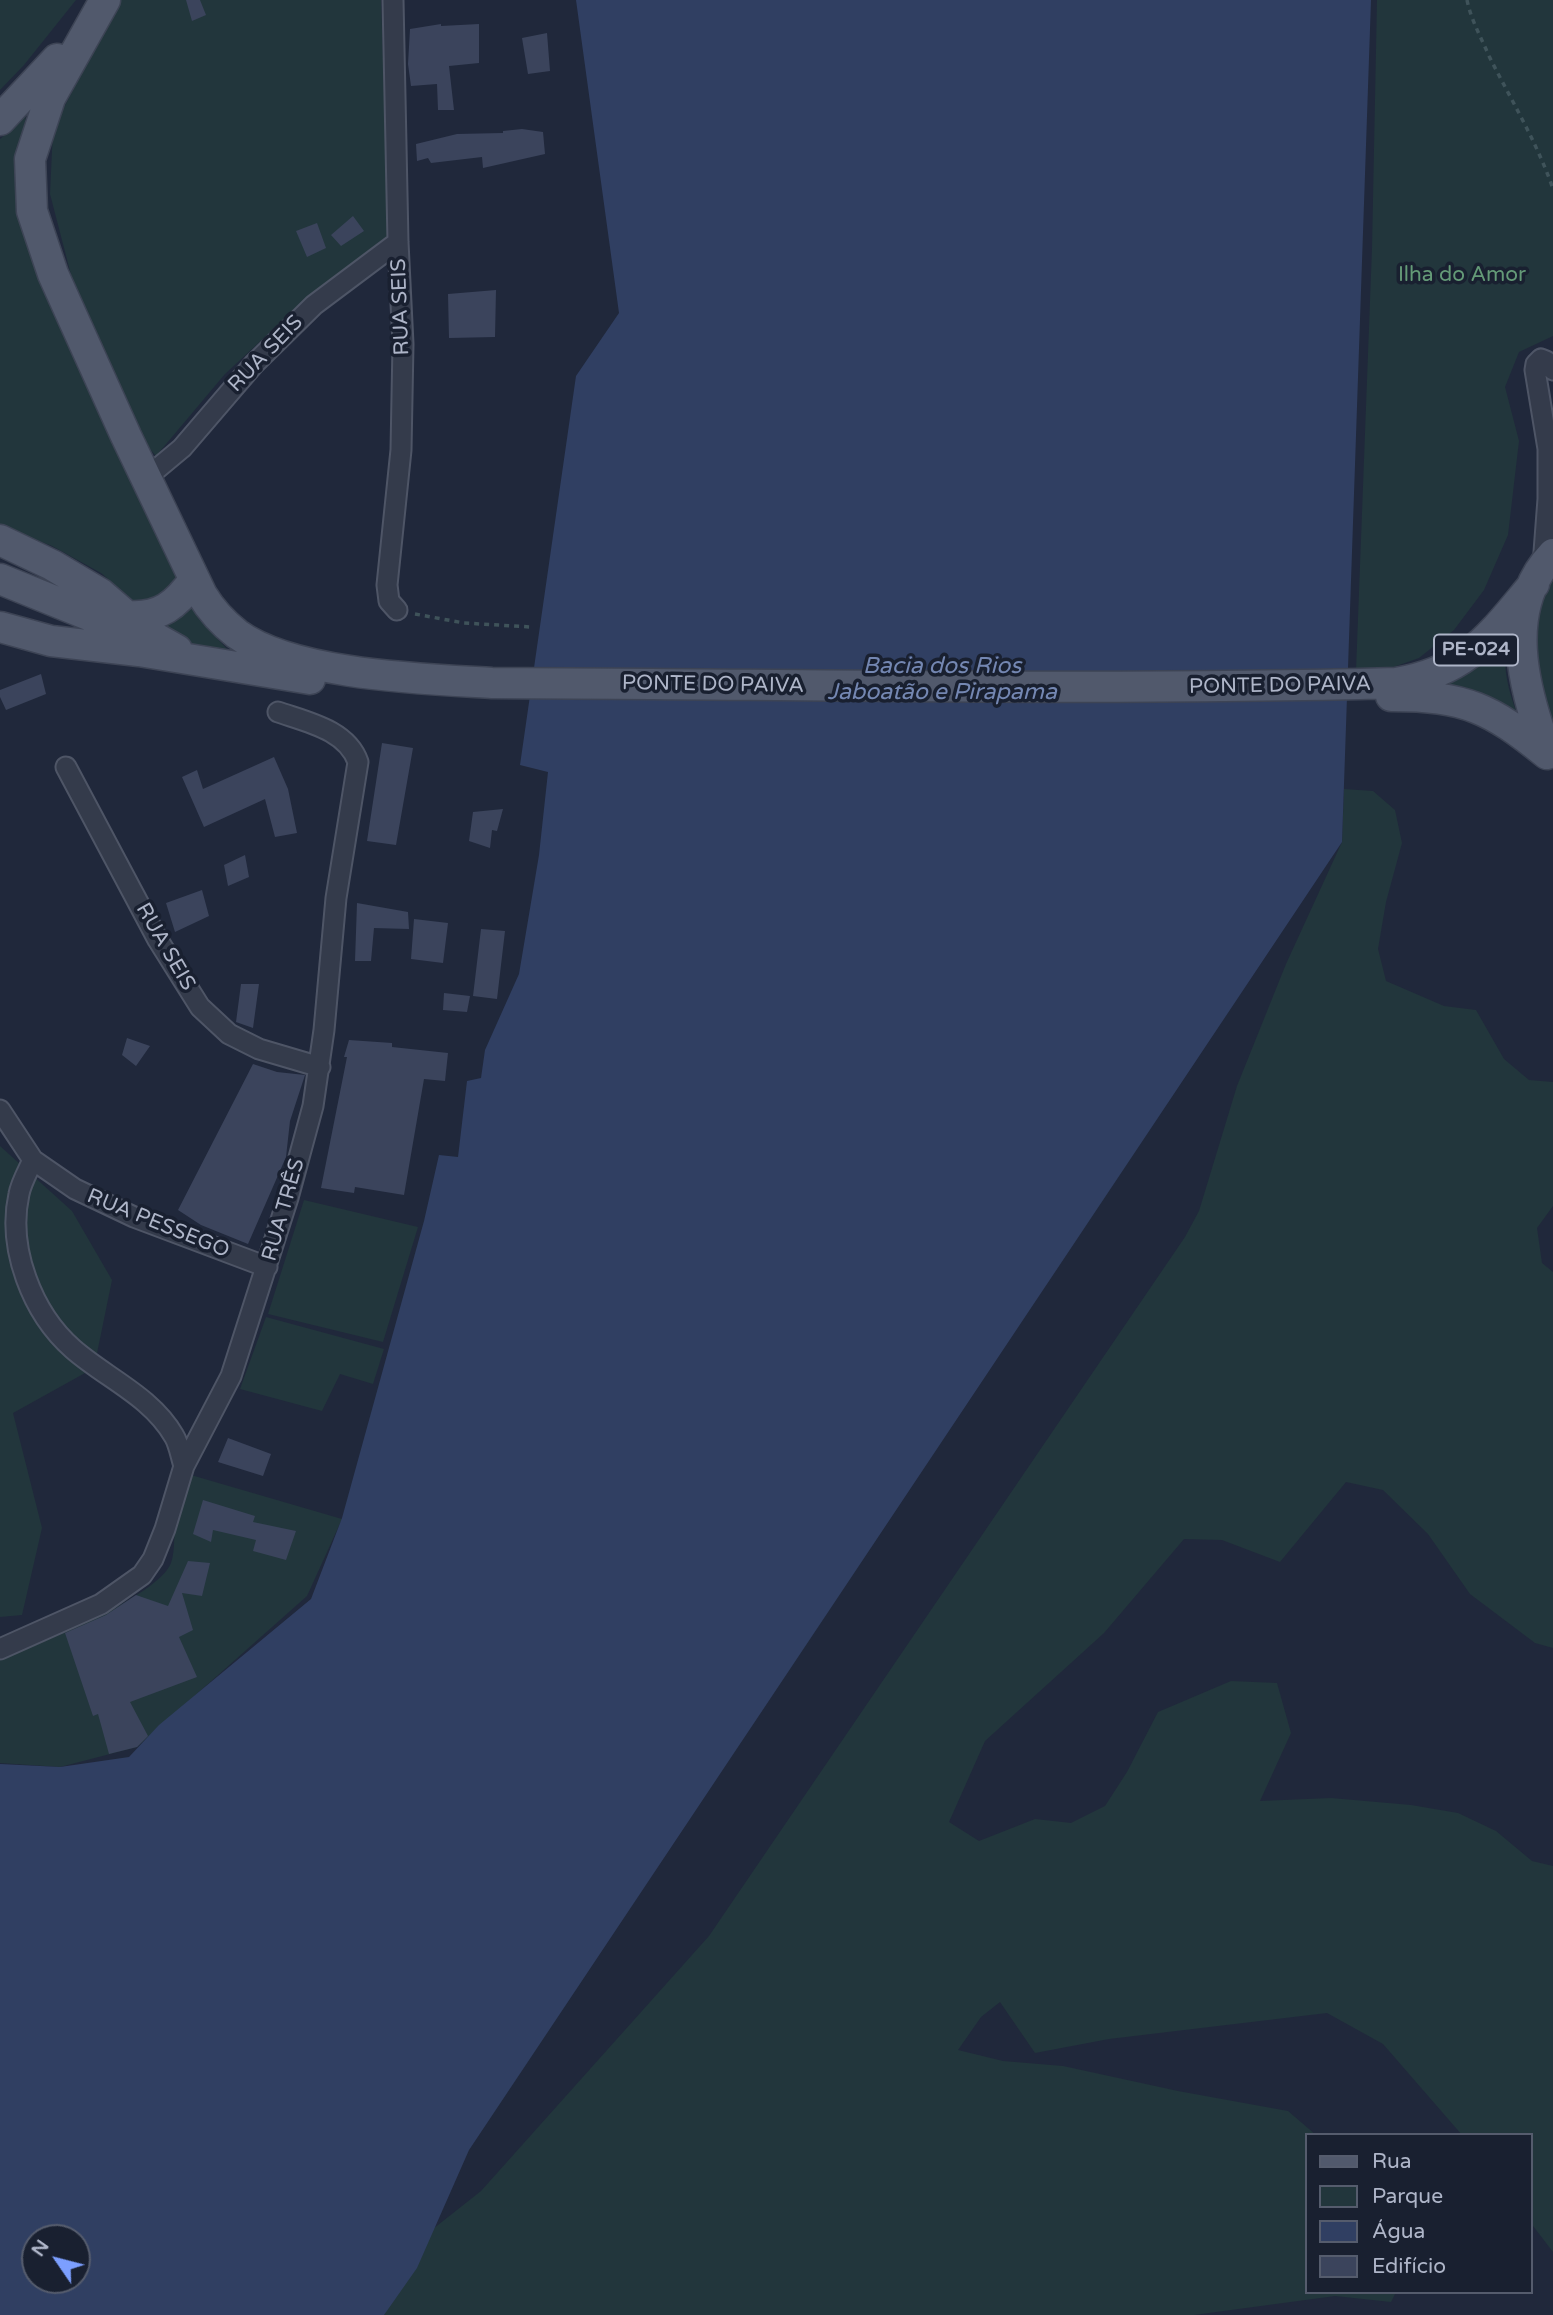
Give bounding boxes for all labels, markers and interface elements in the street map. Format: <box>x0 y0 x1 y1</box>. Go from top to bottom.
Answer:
street label: RUA SEIS <box>387 258 415 356</box>
park label: Ilha do Amor <box>1398 262 1526 288</box>
street label: RUA SEIS <box>223 310 309 398</box>
road number: PE-024 <box>1434 635 1518 666</box>
water label: Bacia dos Rios Jaboatão e Pirapama <box>827 653 1057 707</box>
street label: PONTE DO PAIVA <box>622 671 804 699</box>
street label: PONTE DO PAIVA <box>1189 672 1371 700</box>
street label: RUA SEIS <box>130 899 200 995</box>
street label: RUA TRÊS <box>257 1156 311 1264</box>
street label: RUA PESSEGO <box>83 1184 233 1264</box>
legend <box>1304 2133 1532 2294</box>
text: Rua <box>1372 2149 1412 2174</box>
text: Parque <box>1372 2184 1443 2209</box>
text: Água <box>1372 2219 1425 2244</box>
north arrow <box>21 2224 91 2294</box>
text: N <box>27 2236 54 2261</box>
text: Edifício <box>1372 2254 1446 2279</box>

